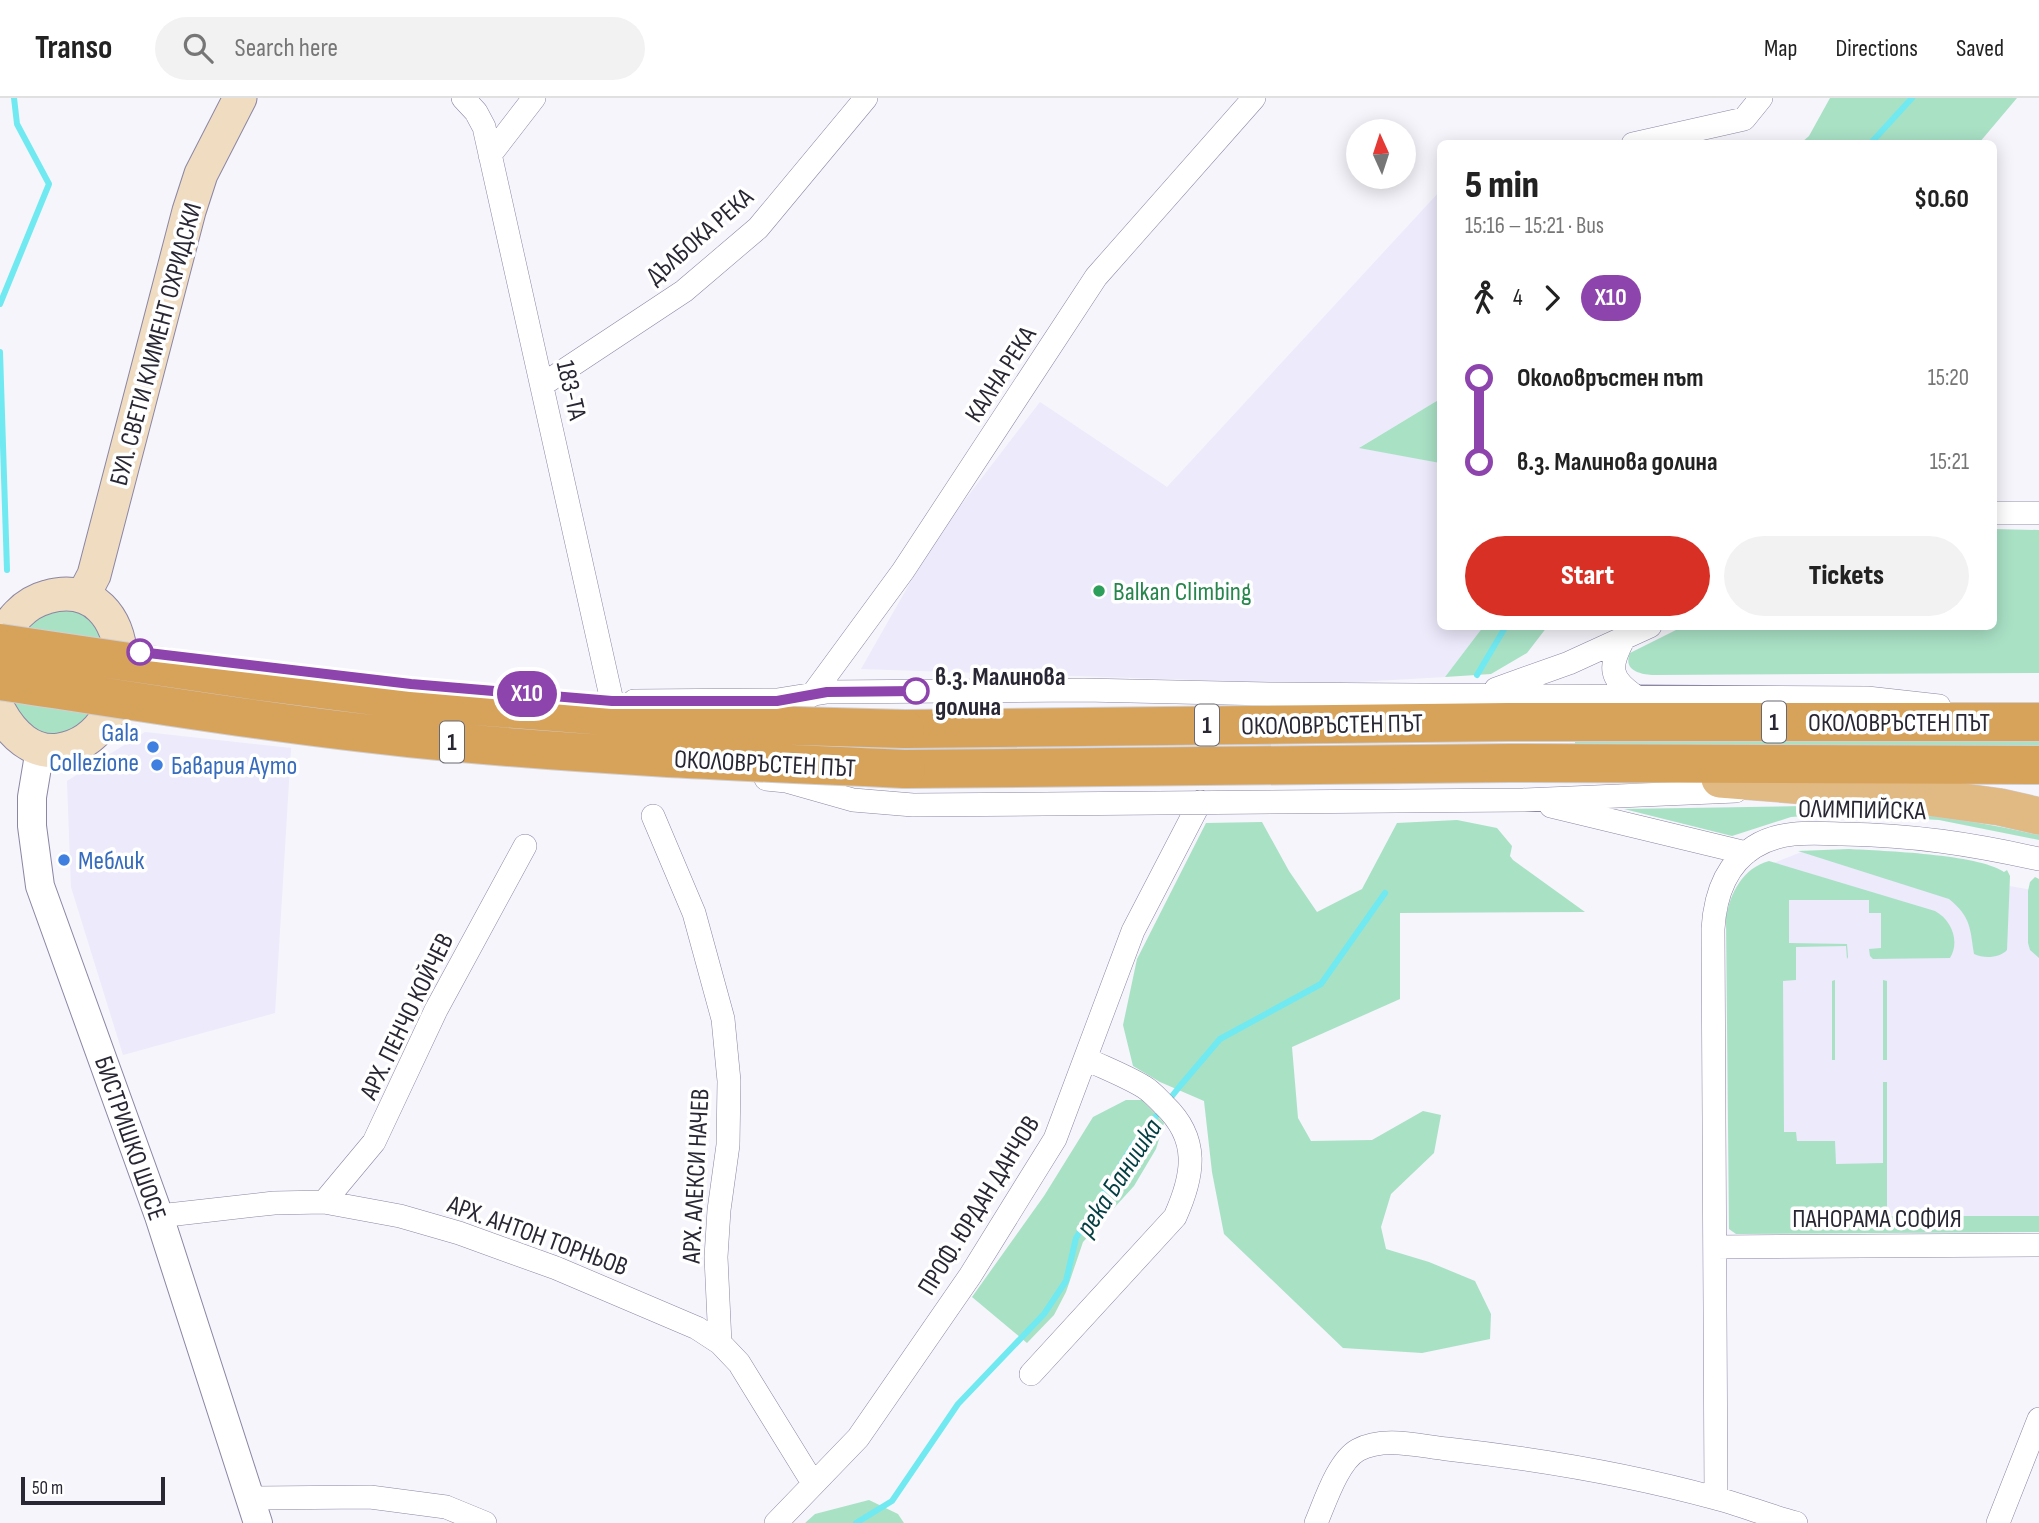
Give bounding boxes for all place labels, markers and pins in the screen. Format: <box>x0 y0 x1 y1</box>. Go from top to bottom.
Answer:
place label: Balkan Climbing <box>1113 577 1251 608</box>
marker: Balkan Climbing <box>1091 583 1107 599</box>
unlabelled marker <box>127 639 153 665</box>
place label: в.з. Малинова долина <box>935 662 1066 723</box>
marker: в.з. Малинова долина <box>903 678 929 704</box>
place label: Gala Collezione <box>49 718 139 779</box>
marker: Gala Collezione <box>145 739 161 755</box>
place label: Бавария Ауто <box>171 751 297 782</box>
marker: Бавария Ауто <box>149 757 165 773</box>
place label: Меблик <box>78 846 144 877</box>
marker: Меблик <box>56 852 72 868</box>

